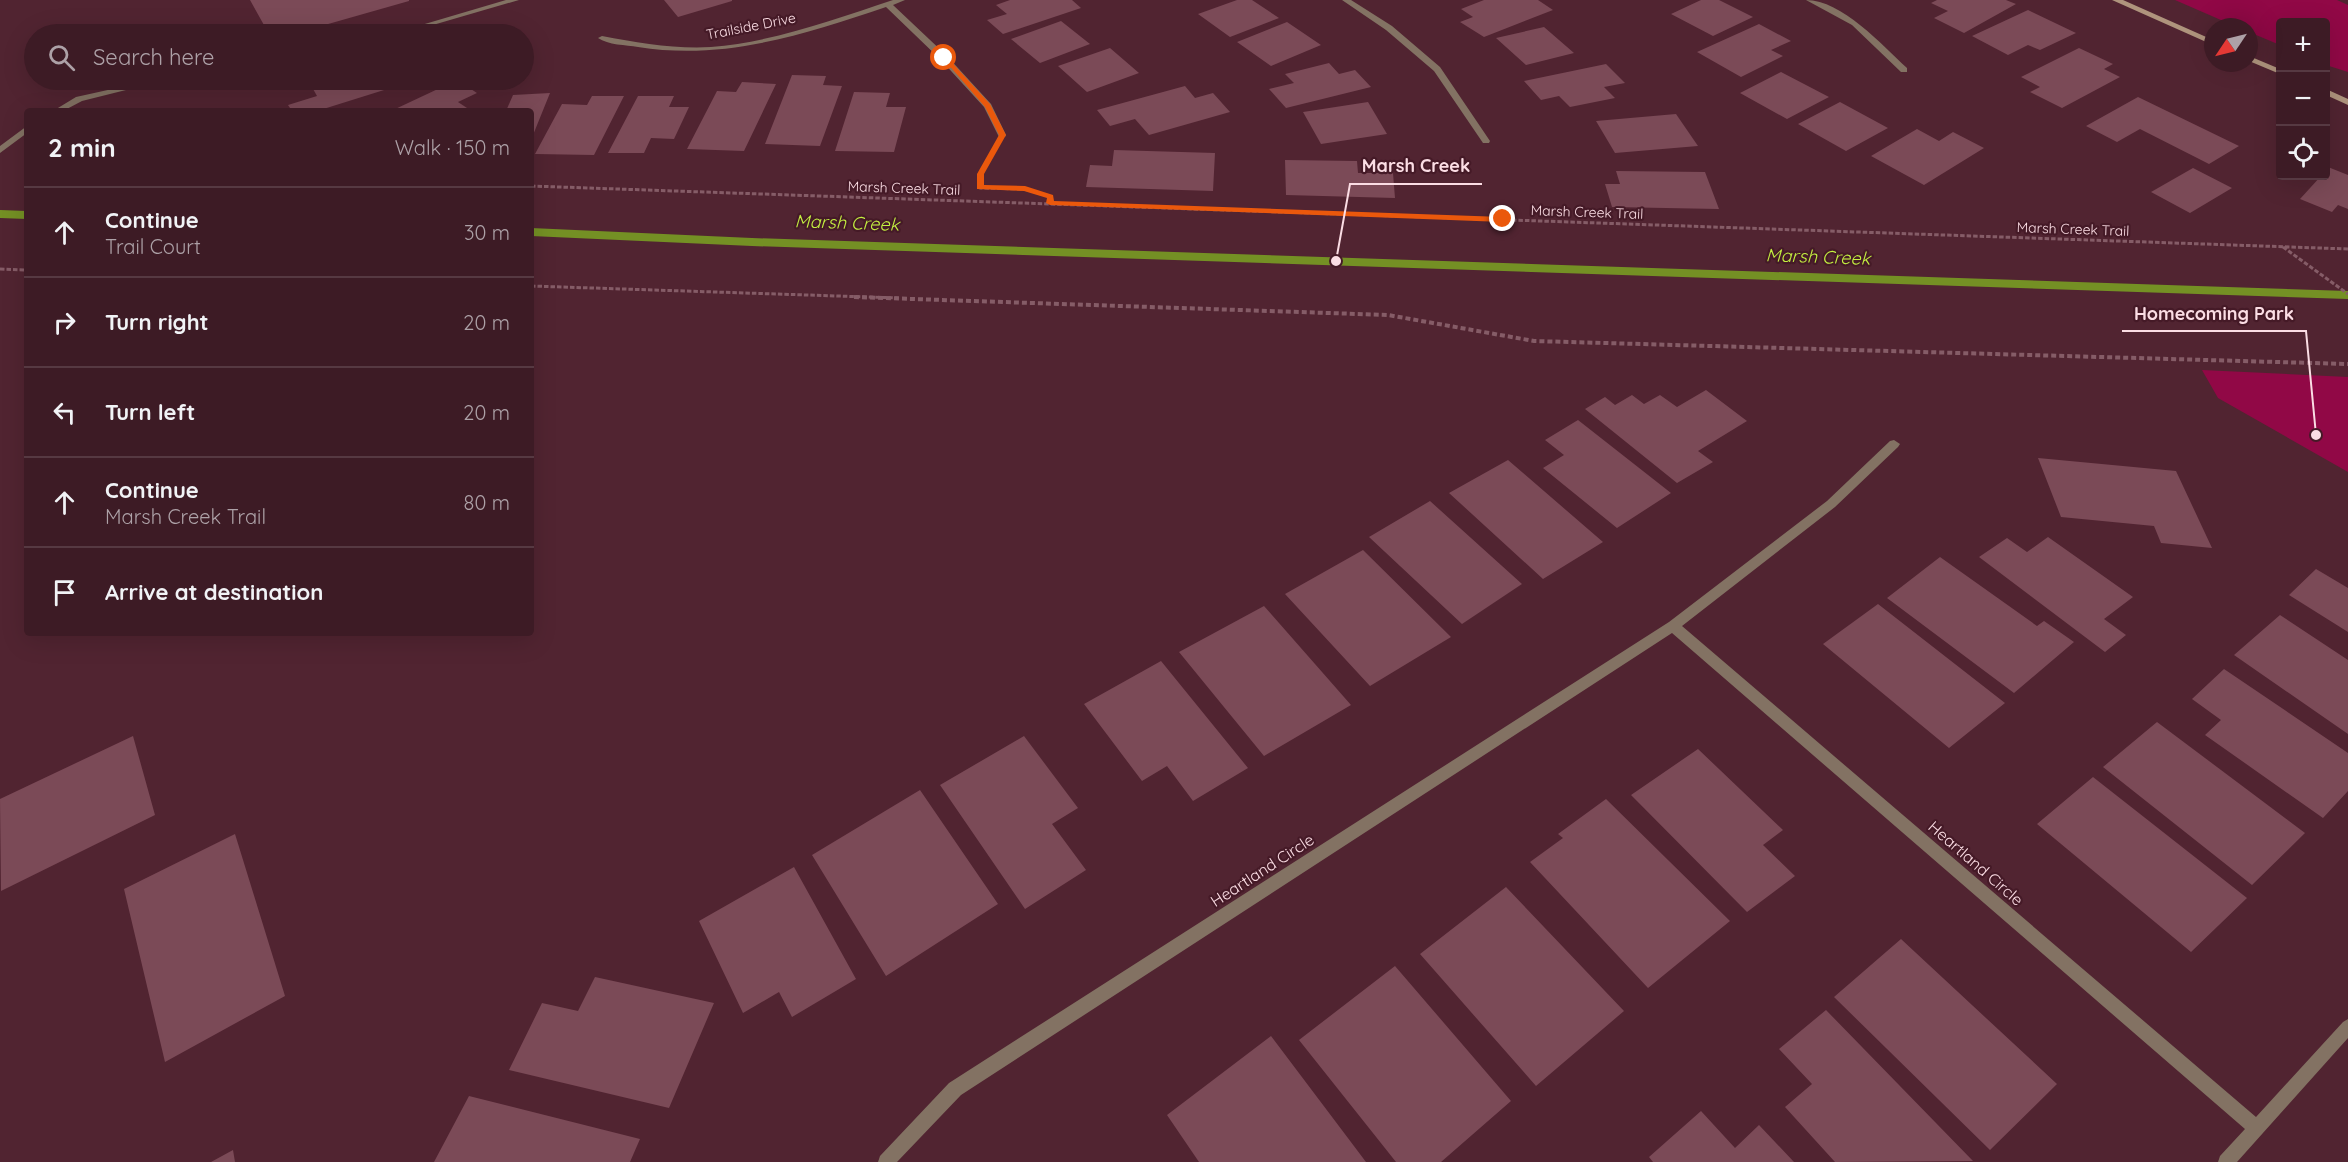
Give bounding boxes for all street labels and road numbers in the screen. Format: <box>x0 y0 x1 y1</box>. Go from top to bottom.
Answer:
street label: Trailside Drive <box>705 8 797 44</box>
street label: Marsh Creek Trail <box>847 177 961 199</box>
street label: Marsh Creek Trail <box>1530 201 1644 223</box>
street label: Marsh Creek Trail <box>2016 218 2130 240</box>
street label: Heartland Circle <box>1924 816 2028 910</box>
street label: Heartland Circle <box>1207 829 1317 911</box>

